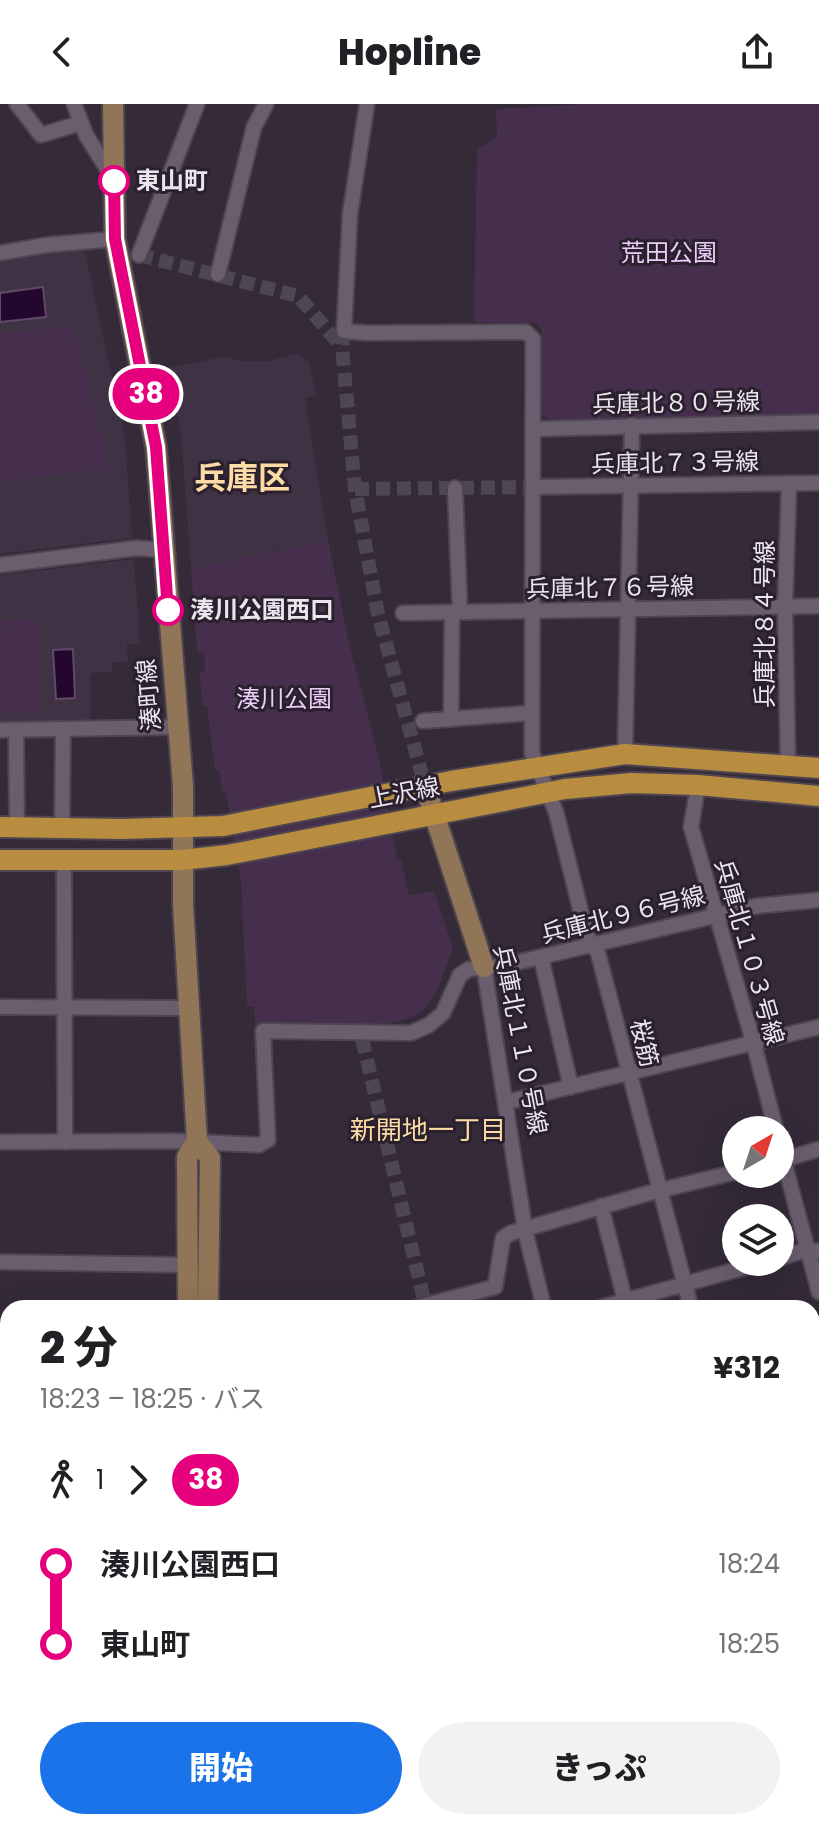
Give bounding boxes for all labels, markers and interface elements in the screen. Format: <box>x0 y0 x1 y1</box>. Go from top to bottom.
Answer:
text: Hopline <box>338 27 481 78</box>
icon: back <box>40 30 84 74</box>
icon: share <box>735 30 779 74</box>
place label: 東山町 <box>136 164 208 197</box>
marker: 東山町 <box>99 166 129 196</box>
park label: 荒田公園 <box>621 236 717 269</box>
line badge: 38 <box>110 368 182 420</box>
text: 38 <box>128 374 164 413</box>
street label: 兵庫北８０号線 <box>592 385 760 420</box>
street label: 兵庫北７３号線 <box>591 445 759 480</box>
district label: 兵庫区 <box>194 455 290 500</box>
street label: 兵庫北８４号線 <box>748 540 781 708</box>
street label: 兵庫北７６号線 <box>526 570 694 605</box>
place label: 湊川公園西口 <box>190 593 334 626</box>
marker: 湊川公園西口 <box>153 595 183 625</box>
street label: 湊町線 <box>129 658 168 732</box>
park label: 湊川公園 <box>236 682 332 715</box>
street label: 上沢線 <box>365 769 442 816</box>
street label: 兵庫北１０３号線 <box>707 855 792 1049</box>
street label: 兵庫北９６号線 <box>537 878 708 951</box>
street label: 兵庫北１１０号線 <box>486 943 555 1137</box>
street label: 桜筋 <box>623 1016 666 1070</box>
district label: 新開地一丁目 <box>350 1112 506 1148</box>
north arrow <box>722 1116 794 1188</box>
map controls <box>722 1116 794 1276</box>
button: layers <box>722 1204 794 1276</box>
text: 2 分 <box>40 1317 117 1378</box>
text: ¥312 <box>713 1346 780 1389</box>
text: 18:23 – 18:25 · バス <box>40 1381 265 1417</box>
icon: walk <box>40 1458 84 1502</box>
icon: forward <box>116 1458 160 1502</box>
text: 38 <box>188 1460 223 1499</box>
text: 1 <box>96 1462 104 1498</box>
text: 湊川公園西口 <box>100 1543 280 1586</box>
text: 18:24 <box>718 1546 780 1582</box>
text: 東山町 <box>100 1623 190 1666</box>
text: 18:25 <box>718 1626 780 1662</box>
button: 開始 <box>40 1722 402 1814</box>
button: きっぷ <box>418 1722 780 1814</box>

